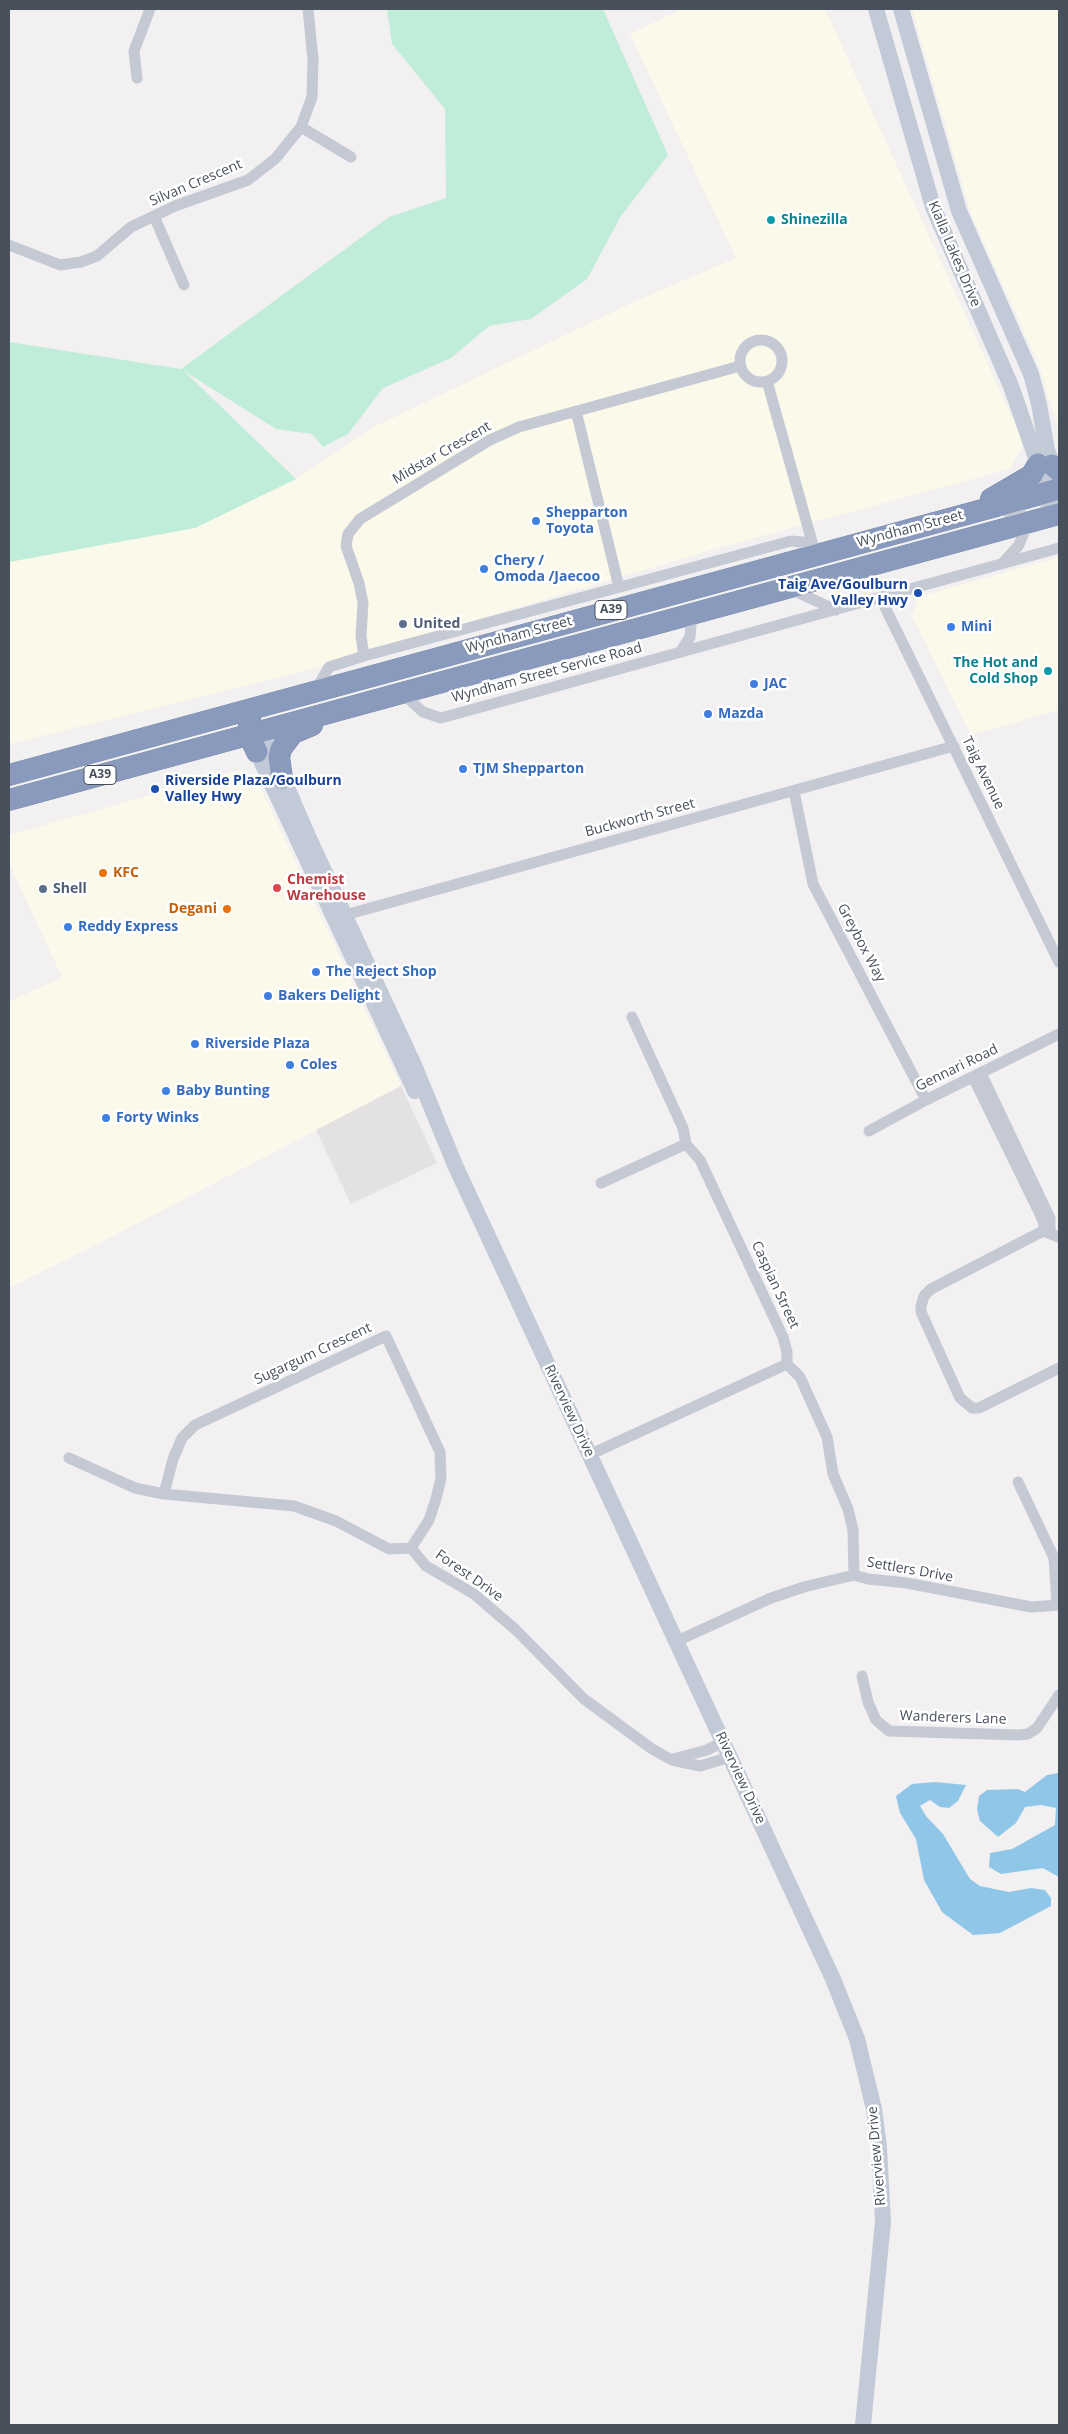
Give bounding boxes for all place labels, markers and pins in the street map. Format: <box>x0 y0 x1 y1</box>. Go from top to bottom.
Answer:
place label: Shinezilla <box>781 212 848 228</box>
marker: Shinezilla <box>765 214 777 226</box>
place label: Shepparton Toyota <box>546 505 628 538</box>
marker: Shepparton Toyota <box>530 515 542 527</box>
place label: Chery / Omoda /Jaecoo <box>494 553 600 586</box>
marker: Chery / Omoda /Jaecoo <box>478 563 490 575</box>
place label: Taig Ave/Goulburn Valley Hwy <box>778 577 908 610</box>
marker: Taig Ave/Goulburn Valley Hwy <box>912 587 924 599</box>
place label: United <box>413 616 460 632</box>
marker: United <box>397 618 409 630</box>
place label: Mini <box>961 619 992 635</box>
marker: Mini <box>945 621 957 633</box>
place label: The Hot and Cold Shop <box>953 655 1038 688</box>
marker: The Hot and Cold Shop <box>1042 665 1054 677</box>
place label: JAC <box>764 676 787 692</box>
marker: JAC <box>748 678 760 690</box>
place label: Mazda <box>718 706 764 722</box>
marker: Mazda <box>702 708 714 720</box>
place label: TJM Shepparton <box>473 761 584 777</box>
marker: TJM Shepparton <box>457 763 469 775</box>
place label: Riverside Plaza/Goulburn Valley Hwy <box>165 773 342 806</box>
marker: Riverside Plaza/Goulburn Valley Hwy <box>149 783 161 795</box>
place label: KFC <box>113 865 139 881</box>
marker: KFC <box>97 867 109 879</box>
place label: Chemist Warehouse <box>287 872 366 904</box>
place label: Shell <box>53 881 87 897</box>
marker: Chemist Warehouse <box>271 882 283 894</box>
marker: Shell <box>37 883 49 895</box>
place label: Degani <box>169 901 217 917</box>
marker: Degani <box>221 903 233 915</box>
place label: Reddy Express <box>78 919 178 935</box>
marker: Reddy Express <box>62 921 74 933</box>
place label: The Reject Shop <box>326 964 437 980</box>
marker: The Reject Shop <box>310 966 322 978</box>
place label: Bakers Delight <box>278 988 380 1004</box>
marker: Bakers Delight <box>262 990 274 1002</box>
place label: Riverside Plaza <box>205 1036 310 1052</box>
marker: Riverside Plaza <box>189 1038 201 1050</box>
place label: Coles <box>300 1057 337 1073</box>
marker: Coles <box>284 1059 296 1071</box>
place label: Baby Bunting <box>176 1083 270 1099</box>
marker: Baby Bunting <box>160 1085 172 1097</box>
place label: Forty Winks <box>116 1110 199 1126</box>
marker: Forty Winks <box>100 1112 112 1124</box>

